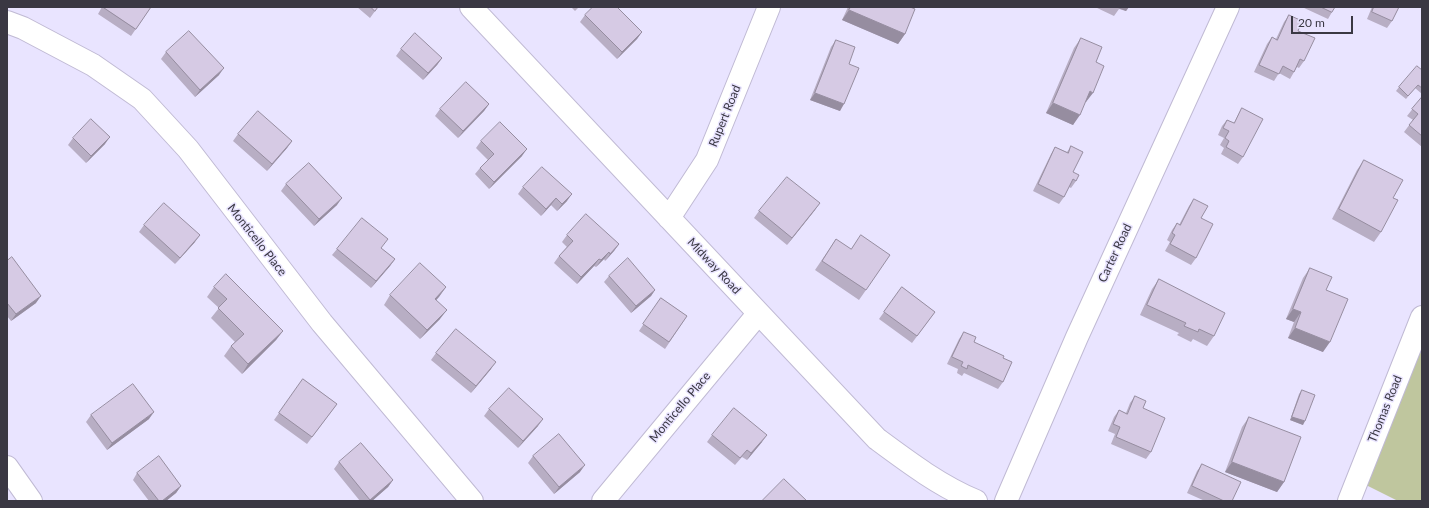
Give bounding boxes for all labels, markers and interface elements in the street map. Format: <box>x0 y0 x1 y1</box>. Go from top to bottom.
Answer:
scale bar <box>1293 8 1355 34</box>
text: 20 m <box>1298 15 1325 30</box>
street label: Rupert Road <box>706 83 744 149</box>
street label: Monticello Place <box>224 201 290 279</box>
street label: Carter Road <box>1095 221 1135 285</box>
street label: Midway Road <box>684 235 744 297</box>
street label: Monticello Place <box>646 369 714 445</box>
street label: Thomas Road <box>1365 373 1405 445</box>

